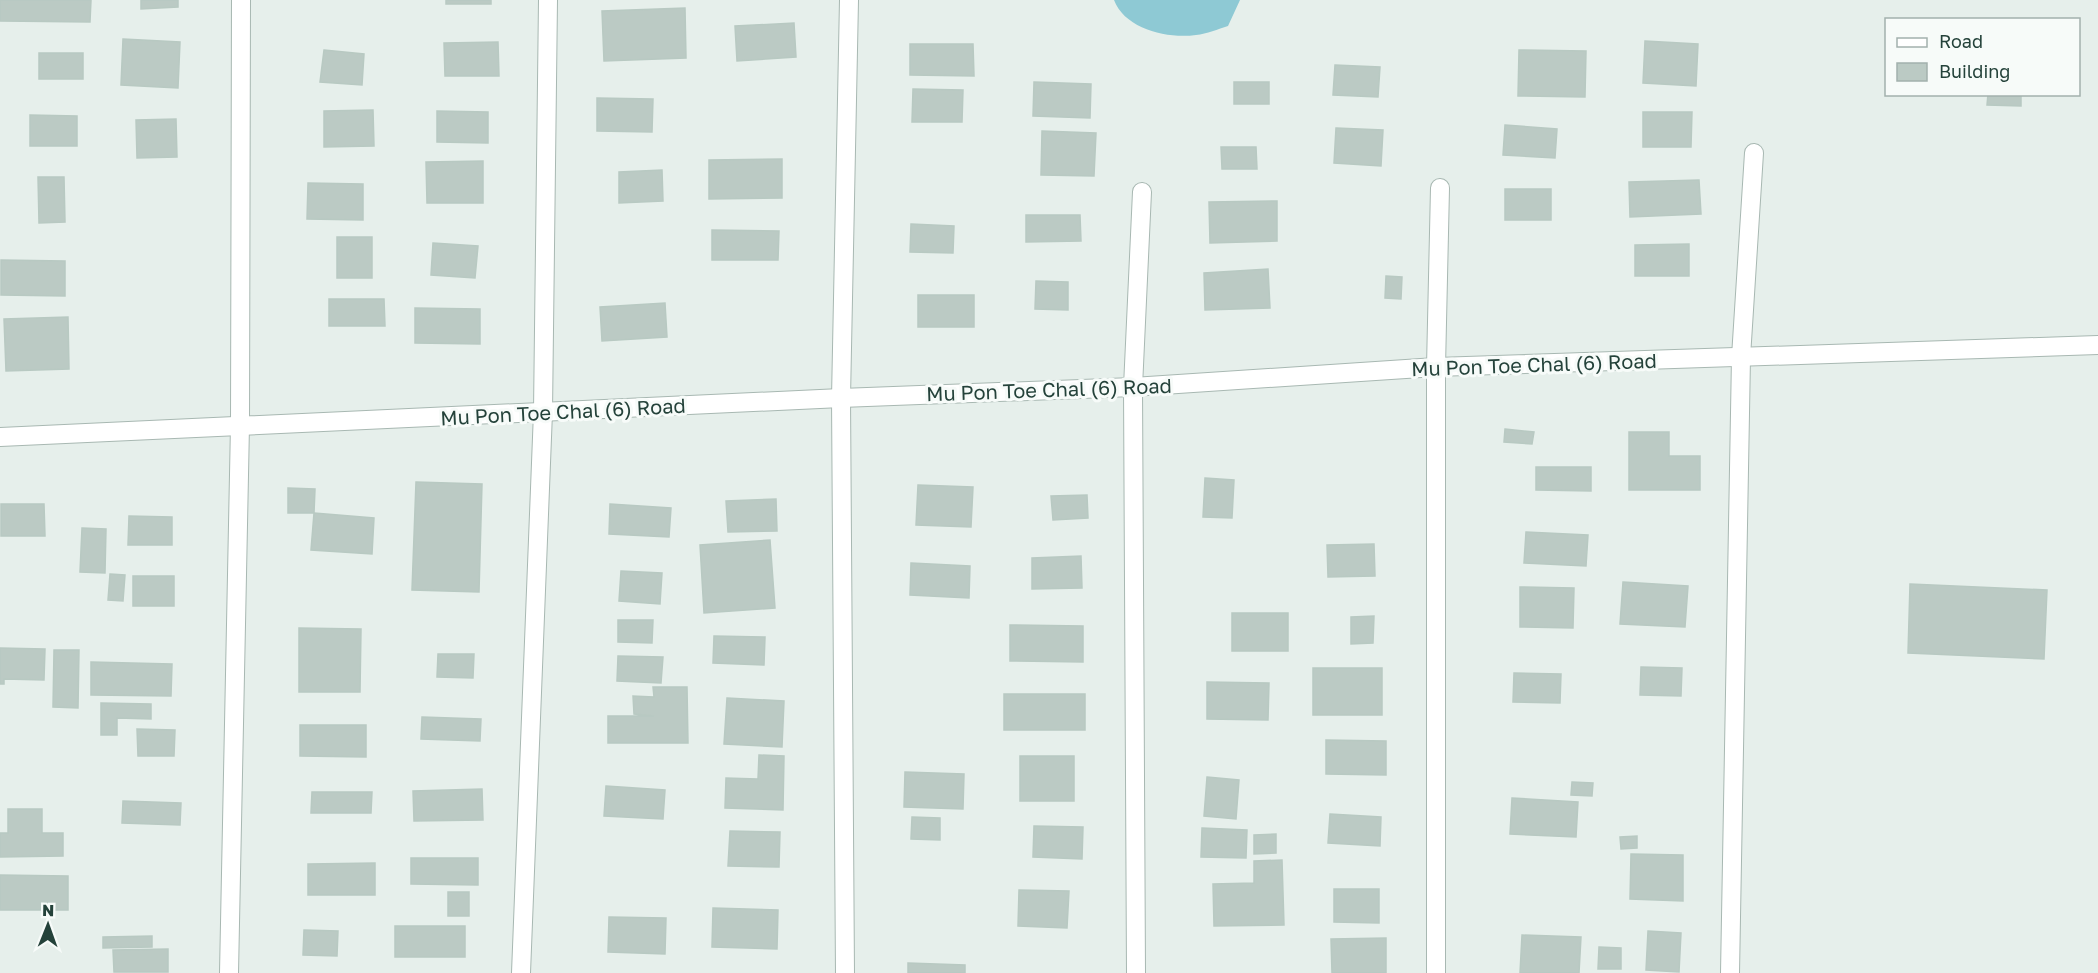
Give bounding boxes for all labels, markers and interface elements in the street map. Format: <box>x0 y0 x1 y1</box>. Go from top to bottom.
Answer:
legend <box>1885 18 2080 96</box>
text: Road <box>1939 30 1983 52</box>
text: Building <box>1939 60 2010 82</box>
street label: Mu Pon Toe Chal (6) Road <box>1411 348 1657 380</box>
street label: Mu Pon Toe Chal (6) Road <box>926 373 1172 405</box>
street label: Mu Pon Toe Chal (6) Road <box>440 393 686 429</box>
north arrow <box>18 895 78 955</box>
text: N <box>42 900 55 920</box>

